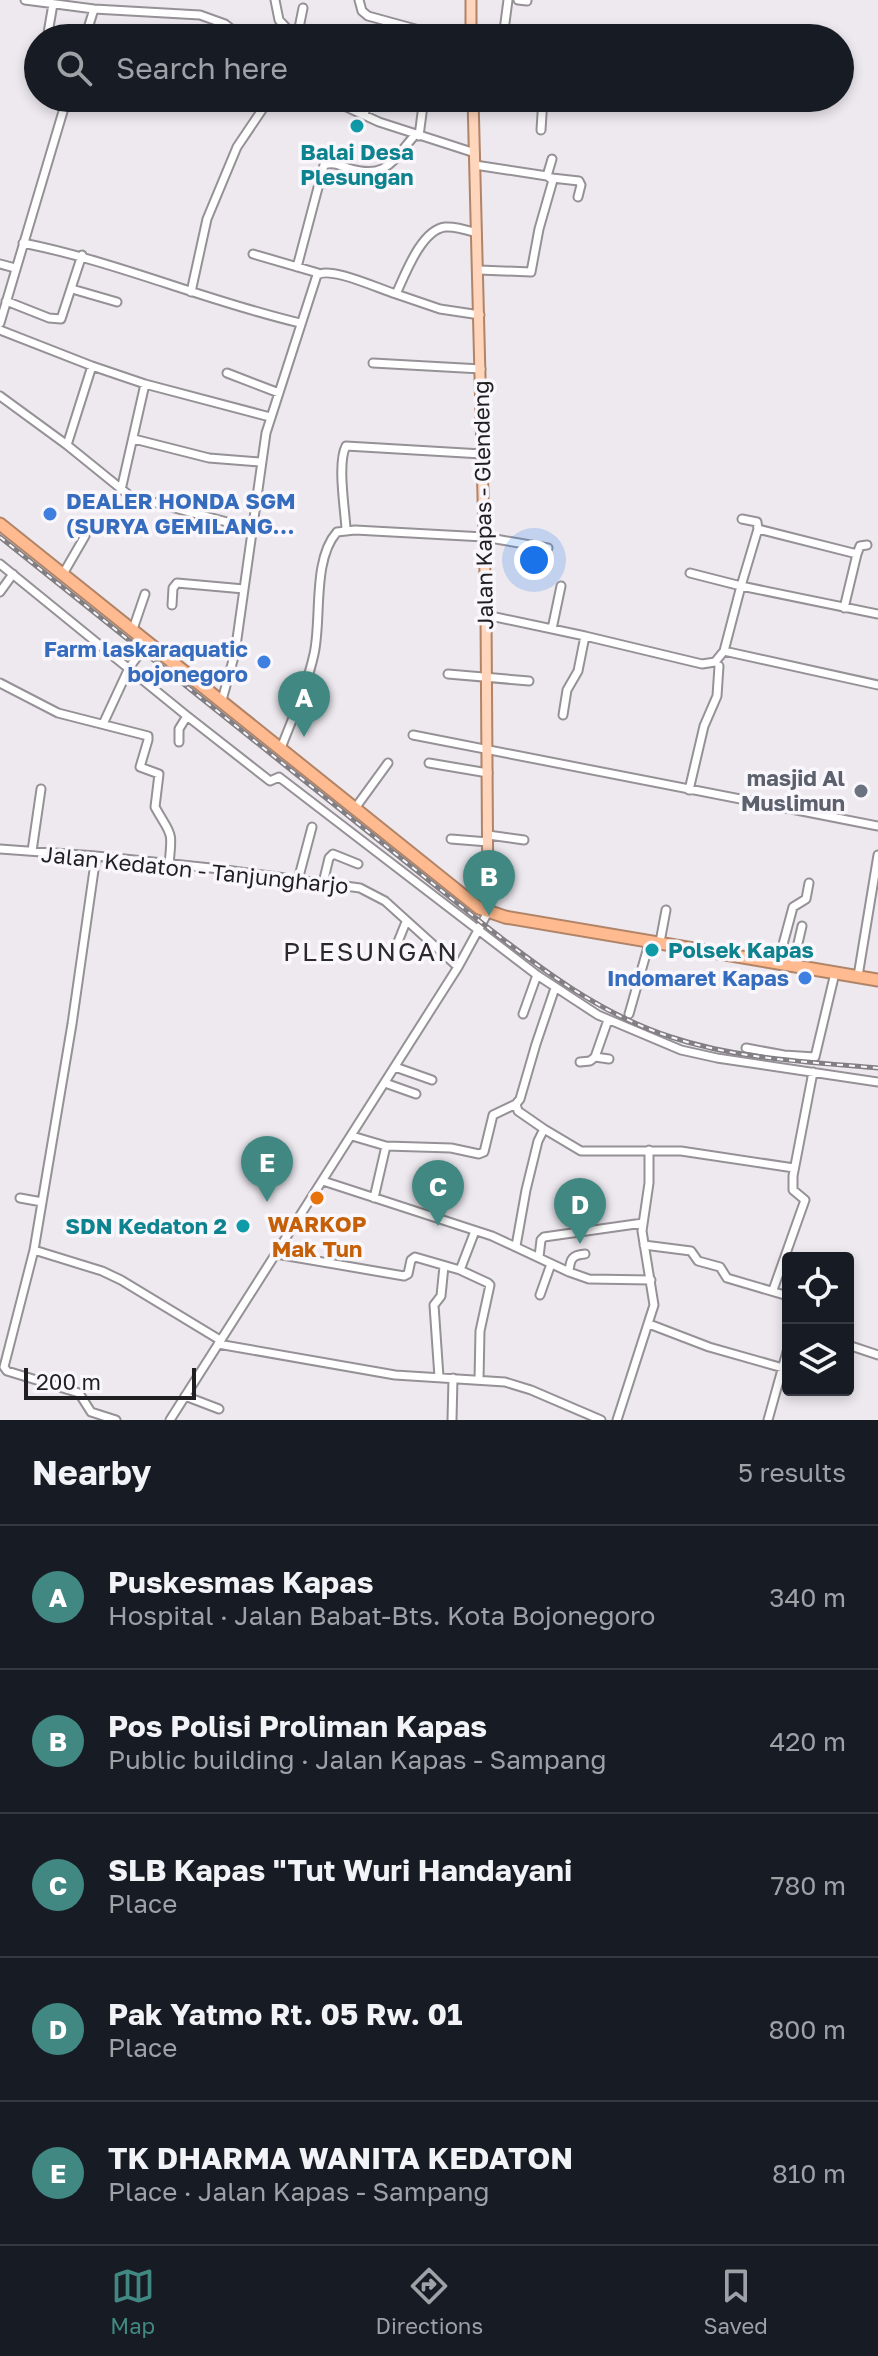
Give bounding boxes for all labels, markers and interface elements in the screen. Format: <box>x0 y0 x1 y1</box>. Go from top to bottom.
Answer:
search box <box>24 24 854 112</box>
icon: search <box>52 46 96 90</box>
text: Search here <box>116 50 288 86</box>
marker: Balai Desa Plesungan <box>348 117 366 135</box>
place label: Balai Desa Plesungan <box>300 138 414 190</box>
street label: Jalan Kapas - Glendeng <box>467 380 498 630</box>
place label: DEALER HONDA SGM (SURYA GEMILANG… <box>66 487 296 539</box>
marker: DEALER HONDA SGM (SURYA GEMILANG… <box>41 505 59 523</box>
your location <box>514 540 554 580</box>
place label: Farm laskaraquatic bojonegoro <box>44 635 248 687</box>
marker: Farm laskaraquatic bojonegoro <box>255 653 273 671</box>
pin: A <box>278 671 330 737</box>
place label: masjid Al Muslimun <box>741 764 845 816</box>
marker: masjid Al Muslimun <box>852 782 870 800</box>
street label: Jalan Kedaton - Tanjungharjo <box>40 840 350 899</box>
pin: B <box>463 850 515 916</box>
district label: PLESUNGAN <box>283 936 459 967</box>
place label: Polsek Kapas <box>668 936 814 963</box>
marker: Polsek Kapas <box>643 941 661 959</box>
place label: Indomaret Kapas <box>607 964 789 991</box>
marker: Indomaret Kapas <box>796 969 814 987</box>
pin: E <box>241 1136 293 1202</box>
pin: C <box>412 1160 464 1226</box>
pin: D <box>554 1178 606 1244</box>
marker: WARKOP Mak Tun <box>308 1189 326 1207</box>
place label: WARKOP Mak Tun <box>268 1210 367 1262</box>
place label: SDN Kedaton 2 <box>65 1212 227 1239</box>
marker: SDN Kedaton 2 <box>234 1217 252 1235</box>
map controls <box>782 1252 854 1396</box>
button: locate <box>782 1252 854 1324</box>
button: layers <box>782 1324 854 1396</box>
scale bar <box>24 1364 196 1400</box>
text: 200 m <box>36 1368 101 1395</box>
text: Nearby <box>32 1452 152 1492</box>
text: 5 results <box>738 1457 846 1488</box>
text: Puskesmas Kapas <box>108 1564 374 1600</box>
text: A <box>49 1582 67 1613</box>
text: 340 m <box>769 1582 846 1613</box>
text: Hospital · Jalan Babat-Bts. Kota Bojonegoro <box>108 1600 655 1631</box>
text: Pos Polisi Proliman Kapas <box>108 1708 487 1744</box>
text: B <box>49 1726 67 1757</box>
text: 420 m <box>769 1726 846 1757</box>
text: Public building · Jalan Kapas - Sampang <box>108 1744 607 1775</box>
text: SLB Kapas "Tut Wuri Handayani <box>108 1852 572 1888</box>
text: C <box>49 1870 67 1901</box>
text: 780 m <box>771 1870 846 1901</box>
text: Place <box>108 1888 177 1919</box>
text: Pak Yatmo Rt. 05 Rw. 01 <box>108 1996 463 2032</box>
text: D <box>49 2014 67 2045</box>
text: 800 m <box>768 2014 846 2045</box>
text: Place <box>108 2032 177 2063</box>
text: TK DHARMA WANITA KEDATON <box>108 2140 573 2176</box>
text: E <box>50 2158 66 2189</box>
text: 810 m <box>772 2158 846 2189</box>
text: Place · Jalan Kapas - Sampang <box>108 2176 489 2207</box>
tab: Map <box>110 2264 155 2339</box>
tab: Directions <box>376 2264 483 2339</box>
tab: Saved <box>704 2264 768 2339</box>

